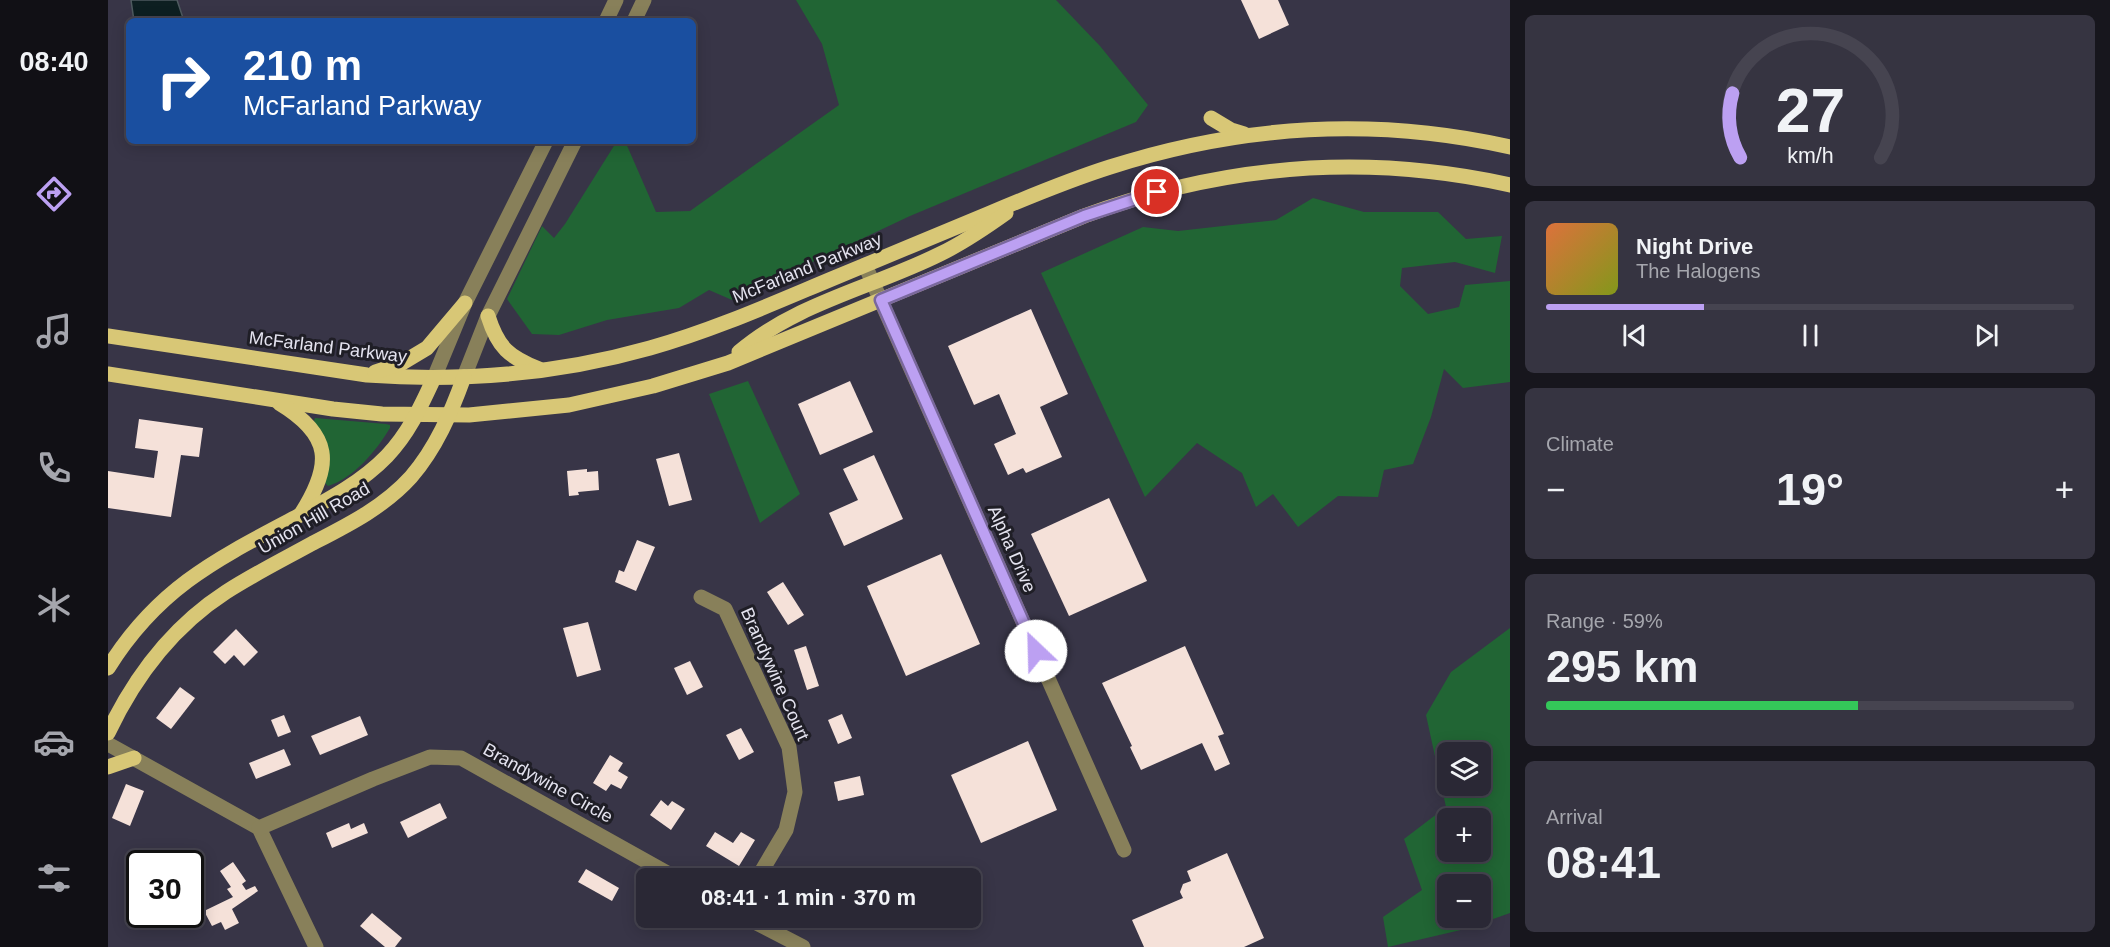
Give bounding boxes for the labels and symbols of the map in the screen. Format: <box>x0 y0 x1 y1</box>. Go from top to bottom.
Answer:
pin <box>1131 166 1182 217</box>
street label: McFarland Parkway <box>730 229 884 307</box>
street label: McFarland Parkway <box>248 327 408 367</box>
street label: Union Hill Road <box>255 478 373 558</box>
street label: Alpha Drive <box>984 502 1040 596</box>
street label: Brandywine Court <box>737 605 813 743</box>
position arrow <box>1004 619 1068 683</box>
street label: Brandywine Circle <box>480 739 616 827</box>
speed limit sign: 30 <box>126 850 204 928</box>

